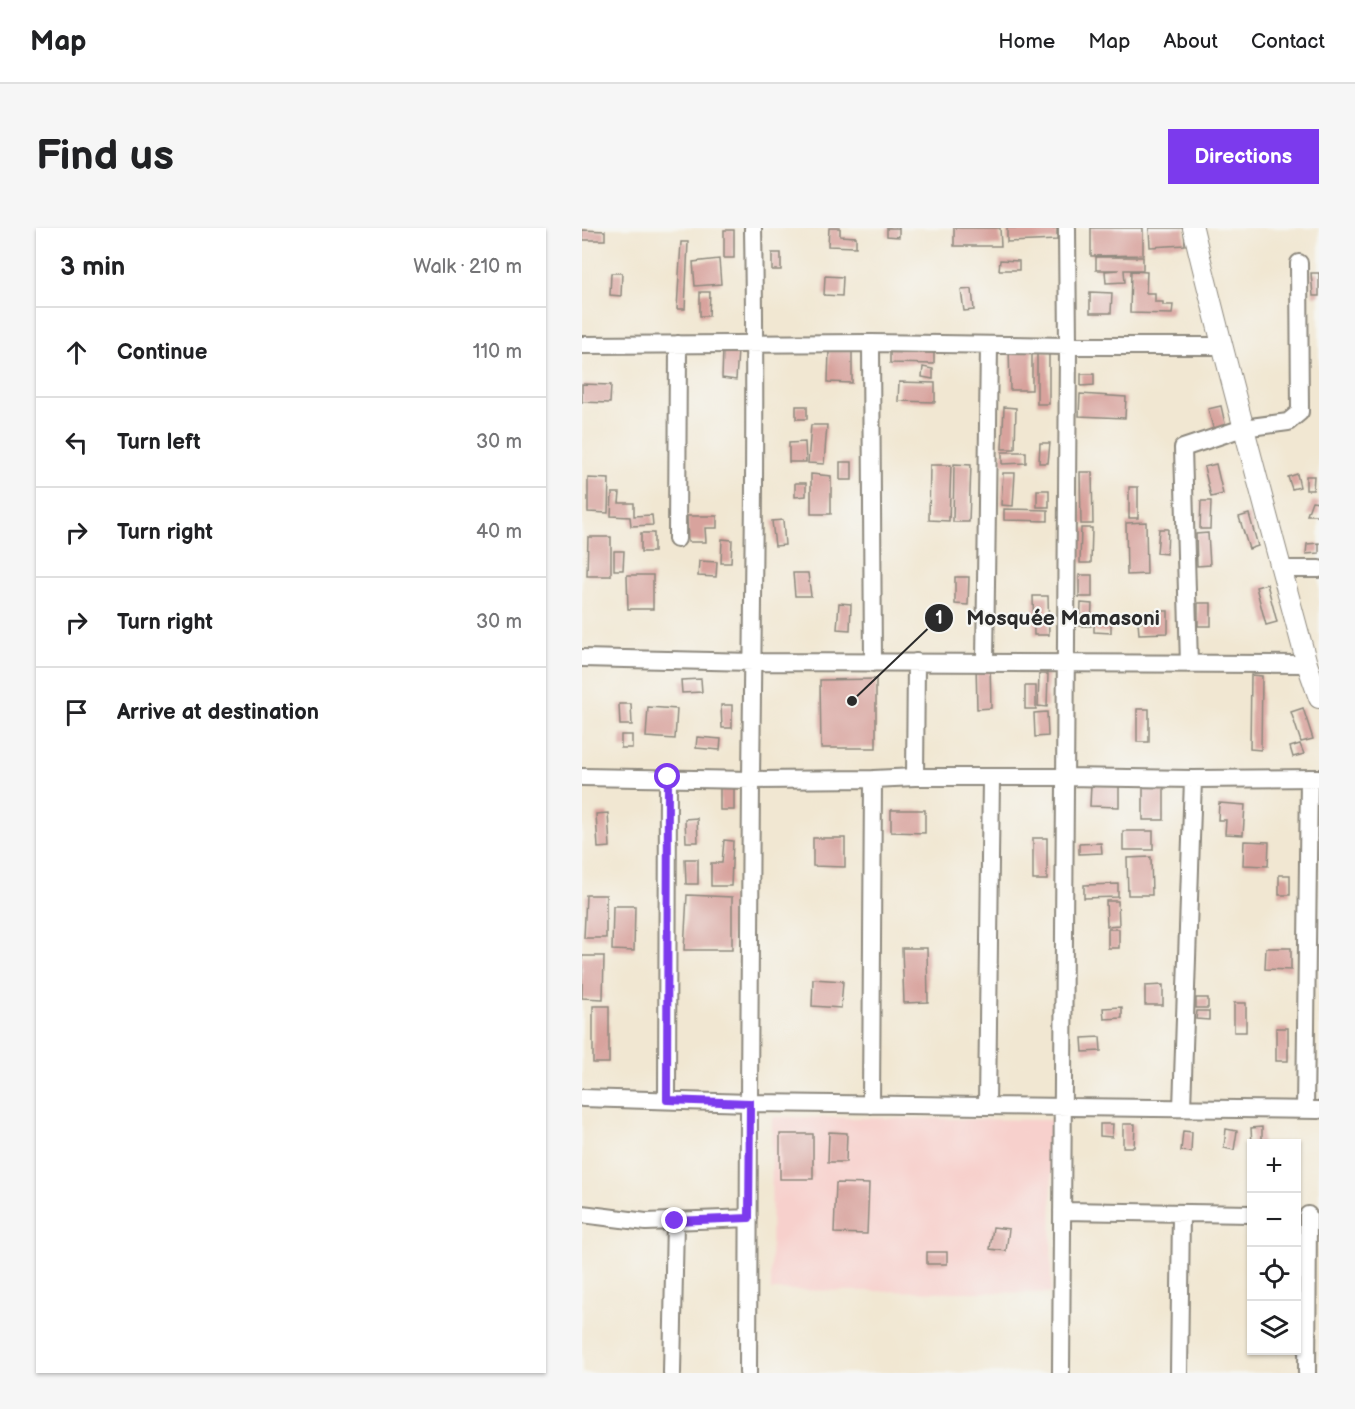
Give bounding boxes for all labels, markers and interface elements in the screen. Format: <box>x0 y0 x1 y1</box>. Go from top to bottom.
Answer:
text: Map <box>30 25 86 58</box>
text: Home <box>998 29 1055 54</box>
text: Map <box>1088 29 1130 54</box>
text: About <box>1163 29 1218 54</box>
text: Contact <box>1251 29 1325 54</box>
button: Directions <box>1168 129 1319 184</box>
text: Find us <box>36 131 174 182</box>
text: 3 min <box>60 252 125 283</box>
text: Walk · 210 m <box>413 255 522 279</box>
icon: ahead <box>60 336 93 369</box>
text: Continue <box>117 339 207 366</box>
text: 110 m <box>473 340 522 364</box>
icon: left <box>60 426 93 459</box>
text: Turn left <box>117 429 201 456</box>
text: 30 m <box>476 430 522 454</box>
icon: right <box>60 516 93 549</box>
text: Turn right <box>117 519 213 546</box>
text: 40 m <box>476 520 522 544</box>
callout: Mosquée Mamasoni <box>924 598 1172 637</box>
icon: right <box>60 606 93 639</box>
text: Mosquée Mamasoni <box>966 606 1160 631</box>
text: 1 <box>935 608 943 629</box>
text: Turn right <box>117 609 213 636</box>
text: 30 m <box>476 610 522 634</box>
icon: arrive <box>60 696 93 729</box>
text: Arrive at destination <box>117 699 319 726</box>
route start <box>654 763 680 789</box>
map controls <box>1247 1139 1301 1355</box>
button: + <box>1247 1139 1301 1193</box>
button: − <box>1247 1193 1301 1247</box>
route end <box>661 1207 687 1233</box>
button: locate <box>1247 1247 1301 1301</box>
button: layers <box>1247 1301 1301 1355</box>

